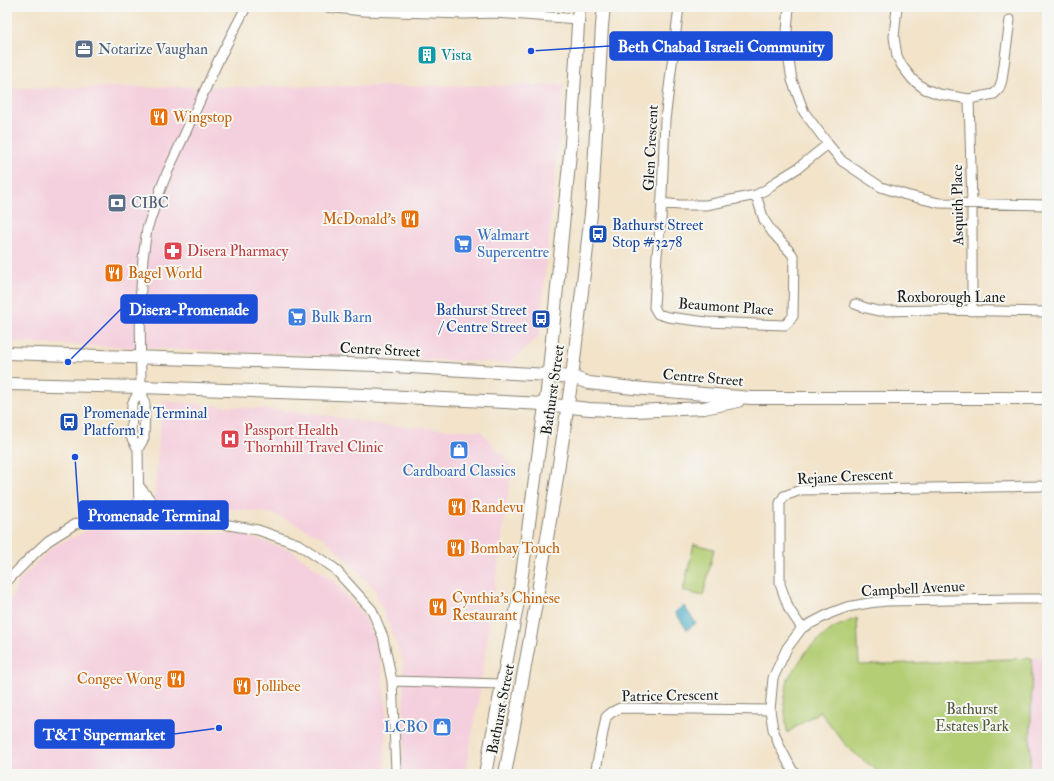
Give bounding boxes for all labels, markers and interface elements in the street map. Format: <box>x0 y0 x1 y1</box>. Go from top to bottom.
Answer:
callout: Beth Chabad Israeli Community <box>610 32 832 60</box>
text: Beth Chabad Israeli Community <box>618 37 825 58</box>
office icon: Notarize Vaughan <box>73 38 95 60</box>
place label: Notarize Vaughan <box>98 40 208 59</box>
building icon: Vista <box>416 44 438 66</box>
place label: Vista <box>441 46 473 65</box>
street label: Glen Crescent <box>639 104 663 192</box>
restaurant icon: Wingstop <box>148 106 170 128</box>
place label: Wingstop <box>172 108 233 128</box>
street label: Asquith Place <box>948 164 968 247</box>
bank icon: CIBC <box>106 192 128 214</box>
place label: CIBC <box>131 194 169 213</box>
restaurant icon: McDonald's <box>399 208 421 230</box>
place label: McDonald's <box>323 210 396 229</box>
place label: Bathurst Street Stop #3278 <box>612 216 703 253</box>
bus stop icon: Bathurst Street Stop #3278 <box>587 223 609 245</box>
place label: Walmart Supercentre <box>476 226 549 263</box>
supermarket icon: Walmart Supercentre <box>452 233 474 255</box>
pharmacy icon: Disera Pharmacy <box>162 240 184 262</box>
place label: Disera Pharmacy <box>187 242 289 261</box>
restaurant icon: Bagel World <box>103 262 125 284</box>
place label: Bagel World <box>128 264 203 283</box>
street label: Roxborough Lane <box>897 288 1005 307</box>
street label: Beaumont Place <box>678 294 774 320</box>
callout: Disera-Promenade <box>121 295 257 323</box>
text: Disera-Promenade <box>129 300 249 320</box>
place label: Bathurst Street / Centre Street <box>436 301 527 337</box>
supermarket icon: Bulk Barn <box>286 306 308 328</box>
place label: Bulk Barn <box>311 308 372 327</box>
bus stop icon: Bathurst Street / Centre Street <box>530 308 552 330</box>
street label: Centre Street <box>339 338 421 362</box>
street label: Bathurst Street <box>537 343 569 437</box>
street label: Centre Street <box>662 365 744 391</box>
place label: Promenade Terminal Platform 1 <box>83 404 208 440</box>
bus stop icon: Promenade Terminal Platform 1 <box>58 411 80 433</box>
place label: Passport Health Thornhill Travel Clinic <box>244 421 383 457</box>
hospital icon: Passport Health Thornhill Travel Clinic <box>219 428 241 450</box>
shop icon: Cardboard Classics <box>448 439 470 461</box>
place label: Cardboard Classics <box>402 462 516 481</box>
street label: Rejane Crescent <box>796 465 894 489</box>
restaurant icon: Randevu <box>446 496 468 518</box>
place label: Randevu <box>471 498 524 517</box>
callout: Promenade Terminal <box>79 501 228 529</box>
text: Promenade Terminal <box>88 506 221 526</box>
restaurant icon: Bombay Touch <box>445 537 467 559</box>
place label: Bombay Touch <box>470 539 560 558</box>
street label: Campbell Avenue <box>860 577 966 602</box>
place label: Cynthia's Chinese Restaurant <box>452 589 560 625</box>
restaurant icon: Cynthia's Chinese Restaurant <box>427 596 449 618</box>
street label: Bathurst Street <box>483 662 519 756</box>
restaurant icon: Congee Wong <box>165 668 187 690</box>
place label: Congee Wong <box>77 670 163 689</box>
restaurant icon: Jollibee <box>231 675 253 697</box>
place label: Jollibee <box>255 677 300 697</box>
street label: Patrice Crescent <box>621 686 719 706</box>
park label: Bathurst Estates Park <box>935 700 1009 736</box>
shop icon: LCBO <box>431 716 453 738</box>
place label: LCBO <box>384 718 428 737</box>
callout: T&T Supermarket <box>35 720 174 748</box>
text: T&T Supermarket <box>42 725 166 746</box>

